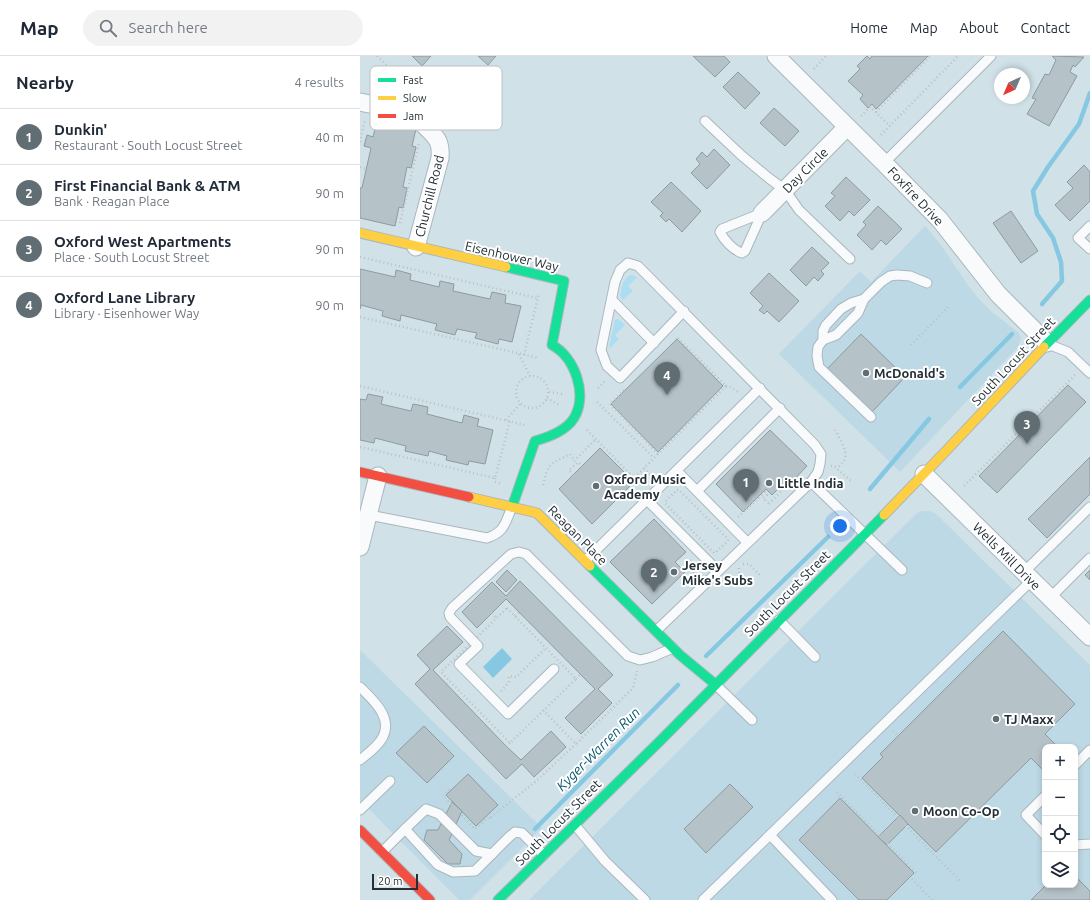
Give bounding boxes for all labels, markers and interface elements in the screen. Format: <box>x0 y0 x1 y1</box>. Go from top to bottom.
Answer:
search box <box>83 10 363 46</box>
text: Map <box>20 17 59 39</box>
icon: search <box>97 17 119 39</box>
text: Search here <box>129 19 208 36</box>
text: Home <box>850 20 888 36</box>
text: Map <box>910 20 938 36</box>
text: About <box>960 20 999 36</box>
text: Contact <box>1021 20 1070 36</box>
legend <box>370 66 502 130</box>
north arrow <box>994 68 1030 104</box>
text: Nearby <box>16 73 74 92</box>
text: Fast <box>403 74 424 86</box>
text: 4 results <box>294 75 344 89</box>
text: Slow <box>403 92 427 104</box>
text: Jam <box>403 110 424 122</box>
text: Dunkin' <box>54 121 107 138</box>
text: 1 <box>25 130 33 144</box>
text: 40 m <box>315 130 344 144</box>
text: Restaurant · South Locust Street <box>54 138 242 152</box>
street label: Day Circle <box>780 145 830 195</box>
street label: Churchill Road <box>412 153 446 239</box>
street label: Foxfire Drive <box>885 164 947 228</box>
text: First Financial Bank & ATM <box>54 177 240 194</box>
text: 2 <box>25 186 33 200</box>
text: 90 m <box>315 186 344 200</box>
text: Bank · Reagan Place <box>54 194 170 208</box>
text: Oxford West Apartments <box>54 233 231 250</box>
street label: Eisenhower Way <box>464 238 560 274</box>
text: 3 <box>25 242 33 256</box>
text: 90 m <box>315 242 344 256</box>
text: Place · South Locust Street <box>54 250 209 264</box>
text: Oxford Lane Library <box>54 289 195 306</box>
text: 4 <box>25 298 33 312</box>
text: 90 m <box>315 298 344 312</box>
text: Library · Eisenhower Way <box>54 306 199 320</box>
street label: South Locust Street <box>969 314 1057 408</box>
pin: 4 <box>654 362 680 395</box>
place label: McDonald's <box>874 366 945 380</box>
marker: McDonald's <box>861 368 871 378</box>
pin: 3 <box>1014 411 1040 444</box>
pin: 1 <box>733 469 759 502</box>
place label: Oxford Music Academy <box>604 472 686 501</box>
place label: Little India <box>777 476 843 490</box>
marker: Little India <box>764 478 774 488</box>
marker: Oxford Music Academy <box>591 481 601 491</box>
street label: Reagan Place <box>546 503 610 567</box>
your location <box>830 516 850 536</box>
street label: Wells Mill Drive <box>970 519 1044 593</box>
street label: South Locust Street <box>741 547 833 639</box>
place label: Jersey Mike's Subs <box>682 558 753 587</box>
pin: 2 <box>641 559 667 592</box>
marker: Jersey Mike's Subs <box>669 567 679 577</box>
water label: Kyger-Warren Run <box>553 704 643 794</box>
place label: TJ Maxx <box>1004 712 1054 726</box>
marker: TJ Maxx <box>991 714 1001 724</box>
map controls <box>1042 744 1078 888</box>
button: + <box>1042 744 1078 780</box>
street label: South Locust Street <box>512 776 604 868</box>
button: − <box>1042 780 1078 816</box>
place label: Moon Co-Op <box>923 804 1000 818</box>
marker: Moon Co-Op <box>910 806 920 816</box>
button: locate <box>1042 816 1078 852</box>
button: layers <box>1042 852 1078 888</box>
scale bar <box>372 872 418 891</box>
text: 20 m <box>378 875 402 887</box>

